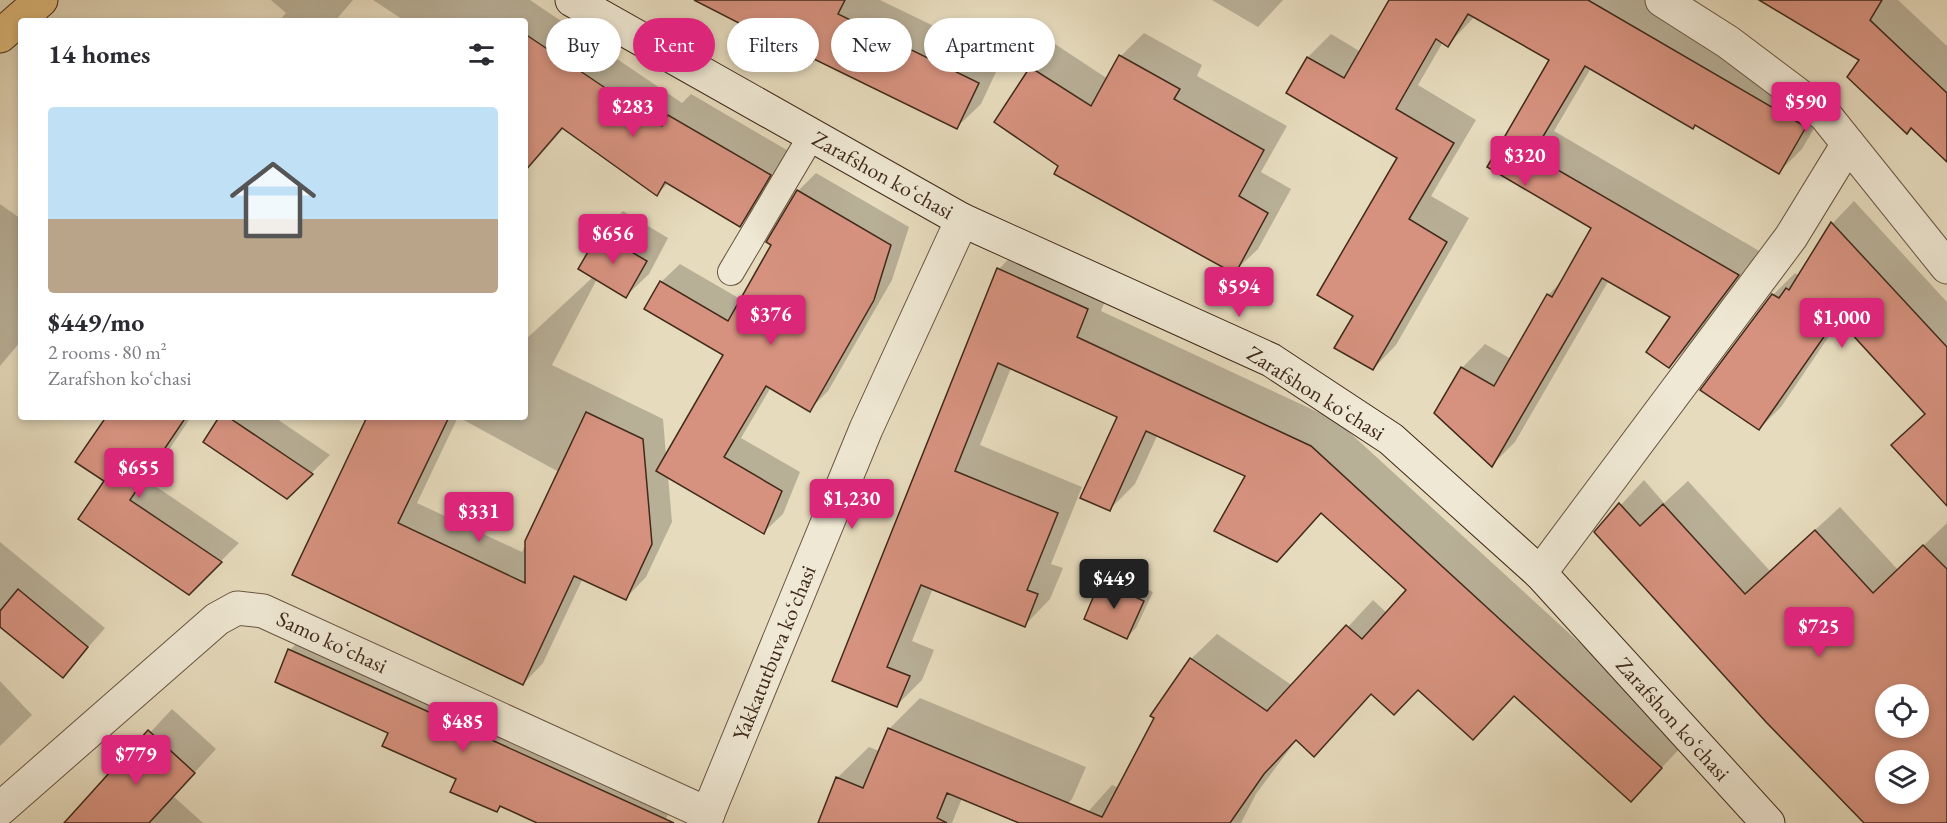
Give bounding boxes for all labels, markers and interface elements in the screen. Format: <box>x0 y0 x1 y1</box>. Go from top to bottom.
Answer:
chip: Buy <box>546 18 621 72</box>
chip: Rent <box>633 18 715 72</box>
chip: Filters <box>727 18 819 72</box>
chip: New <box>831 18 912 72</box>
chip: Apartment <box>924 18 1055 72</box>
text: 14 homes <box>48 37 150 71</box>
icon: filters <box>465 38 498 71</box>
pin: $590 <box>1770 82 1842 133</box>
pin: $283 <box>597 87 669 138</box>
text: $590 <box>1786 88 1826 114</box>
text: $283 <box>613 93 653 119</box>
street label: Zarafshon koʻchasi <box>807 124 959 226</box>
pin: $320 <box>1489 136 1561 187</box>
text: $320 <box>1505 142 1545 168</box>
icon: home <box>219 146 327 254</box>
pin: $656 <box>577 214 649 265</box>
text: $656 <box>593 220 633 246</box>
pin: $594 <box>1203 267 1275 318</box>
text: $594 <box>1219 273 1259 299</box>
pin: $376 <box>735 295 807 346</box>
pin: $1,000 <box>1793 298 1891 349</box>
text: $376 <box>751 301 791 327</box>
text: $1,000 <box>1814 304 1870 330</box>
text: $449/mo <box>48 305 144 339</box>
text: 2 rooms · 80 m² <box>48 339 167 365</box>
street label: Zarafshon koʻchasi <box>1241 339 1391 447</box>
text: Zarafshon koʻchasi <box>48 365 191 391</box>
pin: $655 <box>103 448 175 499</box>
text: $655 <box>119 454 159 480</box>
pin: $1,230 <box>803 479 901 530</box>
text: $1,230 <box>824 485 880 511</box>
pin: $331 <box>443 492 515 543</box>
text: $331 <box>459 498 499 524</box>
pin: $449 <box>1078 559 1150 610</box>
street label: Yakkatutbuva koʻchasi <box>726 561 822 745</box>
text: $449 <box>1094 565 1134 591</box>
street label: Samo koʻchasi <box>272 604 392 680</box>
pin: $725 <box>1783 607 1855 658</box>
text: $725 <box>1799 613 1839 639</box>
street label: Zarafshon koʻchasi <box>1609 651 1737 787</box>
map controls <box>1875 684 1929 804</box>
button: locate <box>1875 684 1929 738</box>
pin: $485 <box>427 702 499 753</box>
text: $485 <box>443 708 483 734</box>
pin: $779 <box>100 735 172 786</box>
text: $779 <box>116 741 156 767</box>
button: layers <box>1875 750 1929 804</box>

